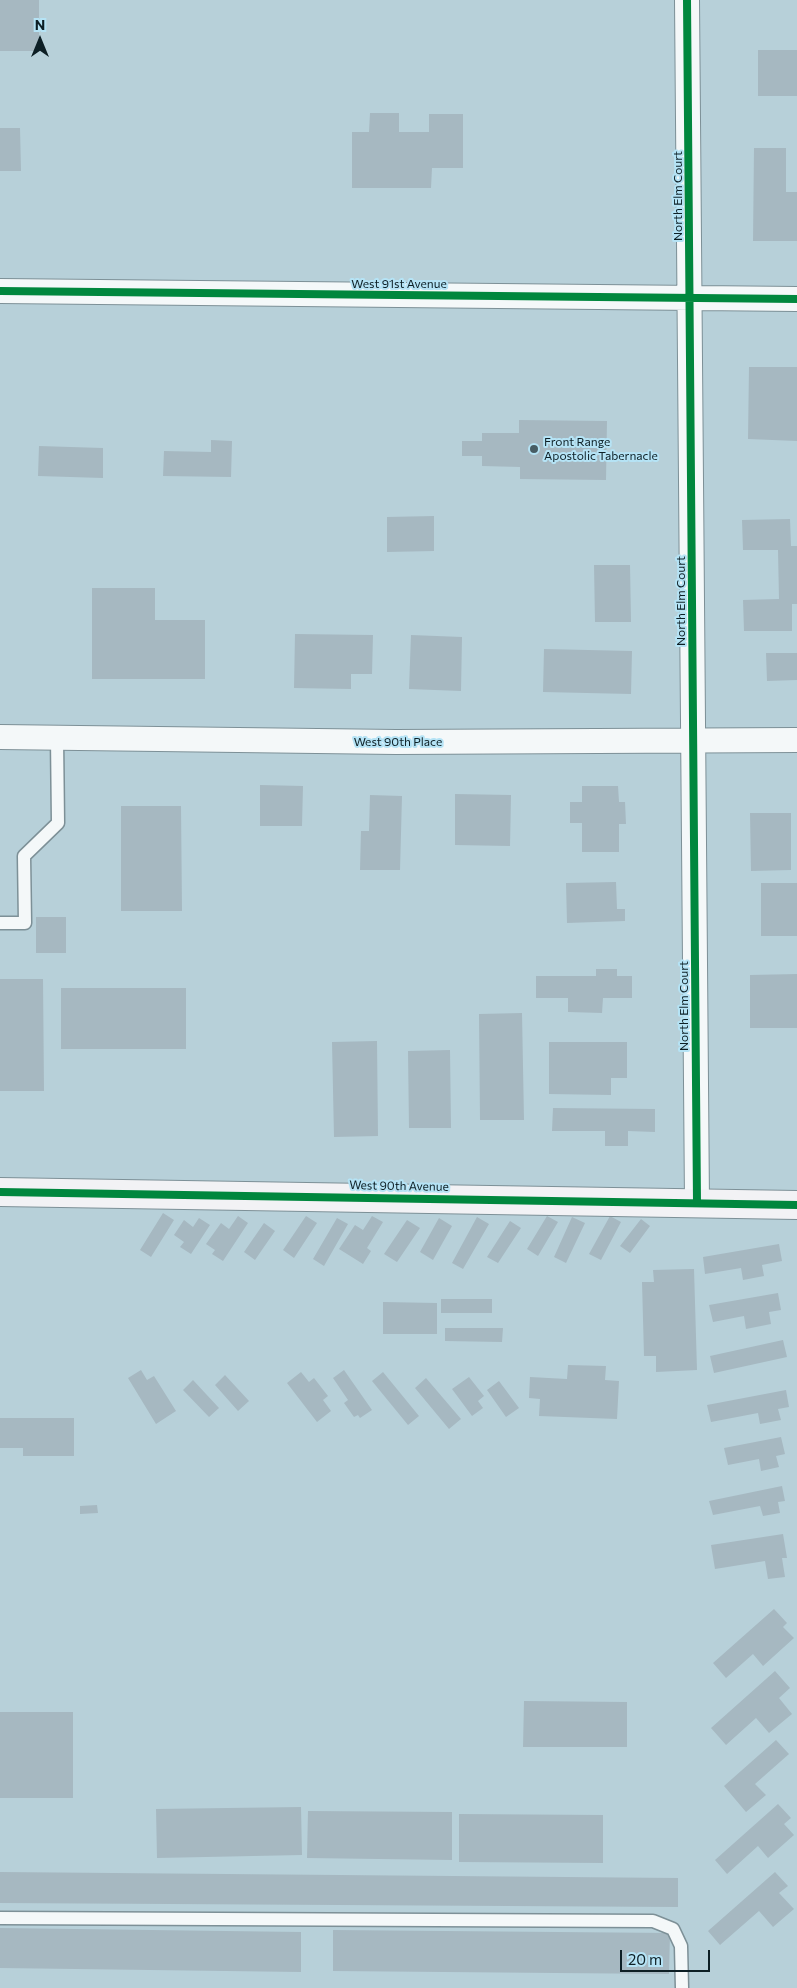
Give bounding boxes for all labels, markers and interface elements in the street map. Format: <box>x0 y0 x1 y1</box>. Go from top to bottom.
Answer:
north arrow <box>15 15 65 65</box>
text: N <box>35 16 45 33</box>
street label: North Elm Court <box>671 151 685 241</box>
street label: West 91st Avenue <box>351 277 447 291</box>
place label: Front Range Apostolic Tabernacle <box>544 435 658 463</box>
marker: Front Range Apostolic Tabernacle <box>528 443 540 455</box>
street label: North Elm Court <box>674 556 688 646</box>
street label: West 90th Place <box>354 735 442 749</box>
street label: North Elm Court <box>677 961 691 1051</box>
street label: West 90th Avenue <box>349 1178 449 1194</box>
scale bar <box>622 1940 712 1972</box>
text: 20 m <box>628 1950 662 1968</box>

